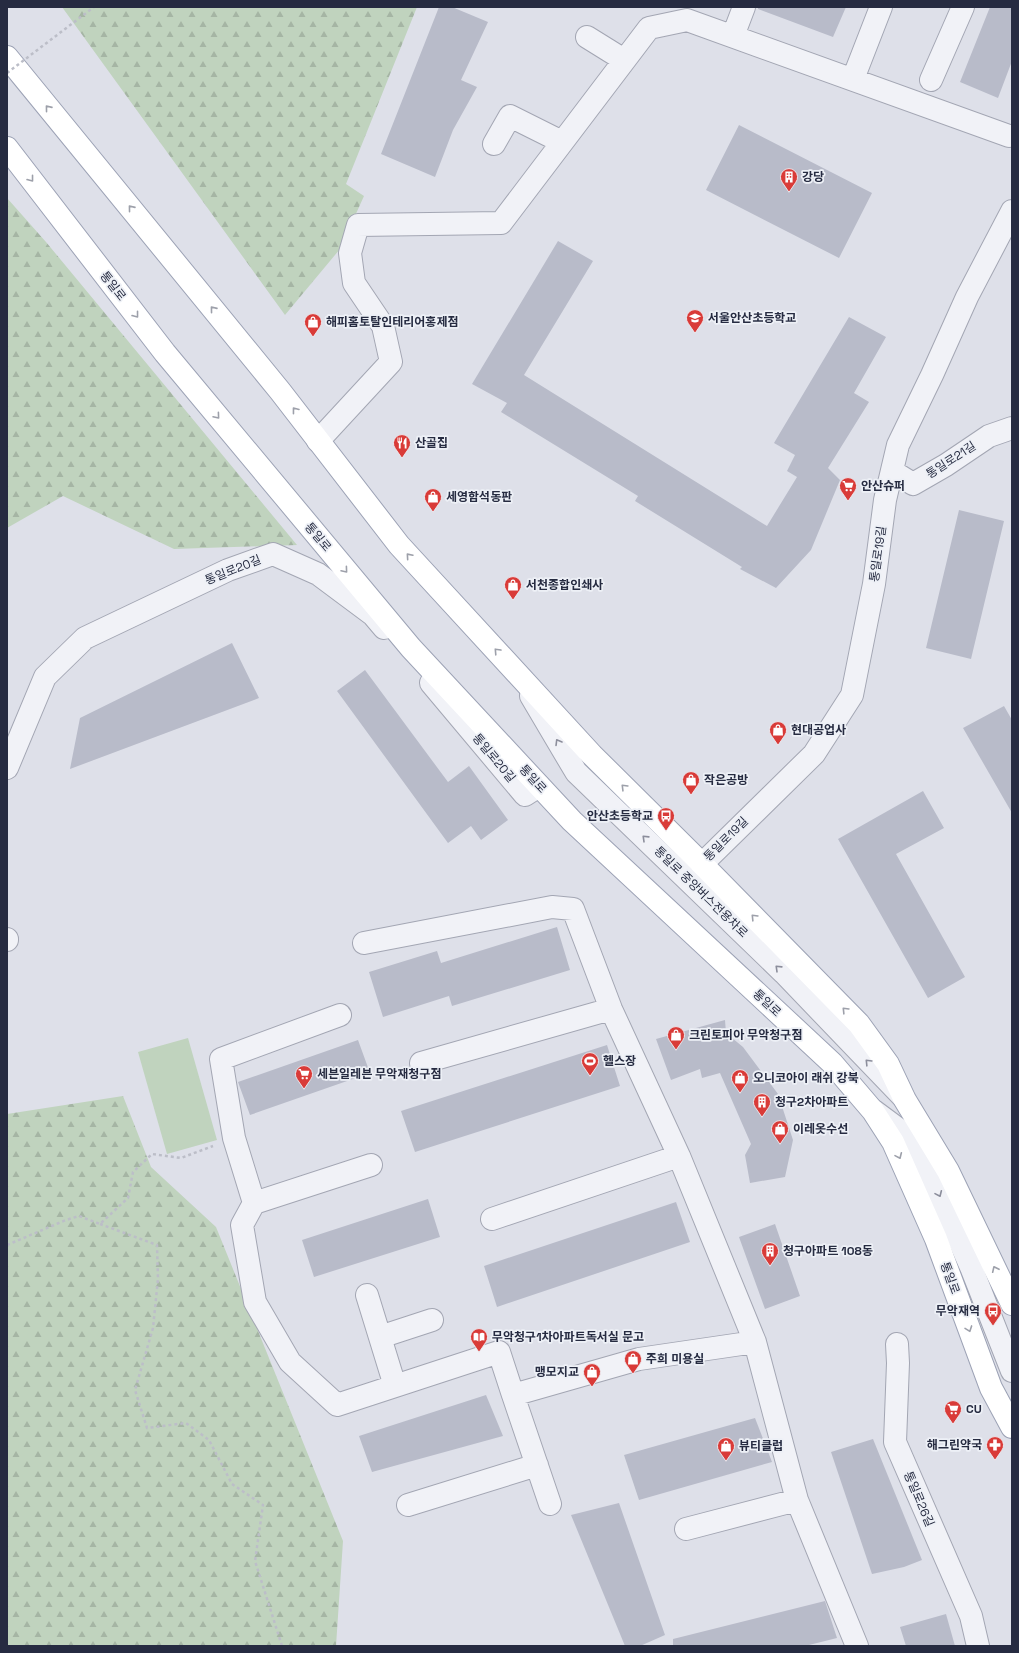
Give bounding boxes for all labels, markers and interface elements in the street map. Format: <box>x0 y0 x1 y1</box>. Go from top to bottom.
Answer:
one-way arrow <box>46 105 53 112</box>
building icon: 강당 <box>779 167 799 192</box>
place label: 강당 <box>802 169 824 185</box>
one-way arrow <box>26 174 33 181</box>
one-way arrow <box>128 206 135 213</box>
street label: 통일로 <box>96 268 130 304</box>
one-way arrow <box>210 307 217 314</box>
school or university icon: 서울안산초등학교 <box>685 308 705 333</box>
place label: 서울안산초등학교 <box>708 310 796 326</box>
one-way arrow <box>131 311 138 318</box>
shop icon: 해피홈토탈인테리어홍제점 <box>303 312 323 337</box>
place label: 해피홈토탈인테리어홍제점 <box>326 314 458 330</box>
one-way arrow <box>292 408 299 415</box>
one-way arrow <box>213 412 220 419</box>
restaurant icon: 산골집 <box>392 433 412 458</box>
place label: 산골집 <box>415 435 448 451</box>
street label: 통일로21길 <box>923 438 979 482</box>
supermarket icon: 안산슈퍼 <box>838 476 858 501</box>
place label: 안산슈퍼 <box>861 478 905 494</box>
shop icon: 세영함석동판 <box>423 487 443 512</box>
place label: 세영함석동판 <box>446 489 512 505</box>
street label: 통일로 <box>301 519 335 555</box>
street label: 통일로19길 <box>866 525 890 583</box>
street label: 통일로20길 <box>203 552 263 588</box>
one-way arrow <box>406 553 413 561</box>
one-way arrow <box>341 565 348 572</box>
shop icon: 서천종합인쇄사 <box>503 575 523 600</box>
place label: 서천종합인쇄사 <box>526 577 603 593</box>
one-way arrow <box>494 648 502 656</box>
shop icon: 현대공업사 <box>768 720 788 745</box>
place label: 현대공업사 <box>791 722 846 738</box>
street label: 통일로20길 <box>469 730 519 786</box>
one-way arrow <box>556 739 563 746</box>
street label: 통일로 <box>516 761 550 797</box>
shop icon: 작은공방 <box>681 770 701 795</box>
place label: 작은공방 <box>704 772 748 788</box>
one-way arrow <box>621 784 629 792</box>
bus stop icon: 안산초등학교 <box>656 806 676 831</box>
place label: 안산초등학교 <box>587 808 653 824</box>
street label: 통일로19길 <box>700 813 752 865</box>
one-way arrow <box>642 835 650 843</box>
street label: 통일로 중앙버스전용차로 <box>651 843 751 941</box>
one-way arrow <box>751 914 759 922</box>
one-way arrow <box>775 965 783 972</box>
street label: 통일로 <box>749 986 785 1020</box>
one-way arrow <box>842 1007 849 1015</box>
shop icon: 크린토피아 무악청구점 <box>666 1025 686 1050</box>
place label: 크린토피아 무악청구점 <box>689 1027 802 1043</box>
sports icon: 헬스장 <box>580 1051 600 1076</box>
place label: 헬스장 <box>603 1053 636 1069</box>
one-way arrow <box>865 1059 873 1067</box>
supermarket icon: 세븐일레븐 무악재청구점 <box>294 1064 314 1089</box>
place label: 세븐일레븐 무악재청구점 <box>317 1066 442 1082</box>
shop icon: 오니코아이 래쉬 강북 <box>730 1068 750 1093</box>
place label: 오니코아이 래쉬 강북 <box>753 1070 858 1086</box>
building icon: 청구2차아파트 <box>752 1092 772 1117</box>
place label: 청구2차아파트 <box>775 1094 848 1110</box>
shop icon: 이레옷수선 <box>770 1119 790 1144</box>
place label: 이레옷수선 <box>793 1121 848 1137</box>
one-way arrow <box>895 1153 903 1160</box>
one-way arrow <box>934 1190 942 1197</box>
building icon: 청구아파트 108동 <box>760 1241 780 1266</box>
place label: 청구아파트 108동 <box>783 1243 873 1259</box>
street label: 통일로 <box>937 1260 963 1296</box>
one-way arrow <box>992 1265 1000 1273</box>
bus stop icon: 무악재역 <box>983 1301 1003 1326</box>
place label: 무악재역 <box>936 1303 980 1319</box>
one-way arrow <box>965 1325 973 1332</box>
library icon: 무악청구1차아파트독서실 문고 <box>469 1327 489 1352</box>
place label: 무악청구1차아파트독서실 문고 <box>492 1329 644 1345</box>
shop icon: 주희 미용실 <box>623 1349 643 1374</box>
place label: 주희 미용실 <box>646 1351 704 1367</box>
shop icon: 맹모지교 <box>582 1362 602 1387</box>
place label: 맹모지교 <box>535 1364 579 1380</box>
supermarket icon: CU <box>943 1399 963 1424</box>
place label: CU <box>966 1401 982 1417</box>
pharmacy icon: 해그린약국 <box>985 1435 1005 1460</box>
shop icon: 뷰티클럽 <box>716 1436 736 1461</box>
place label: 해그린약국 <box>927 1437 982 1453</box>
place label: 뷰티클럽 <box>739 1438 783 1454</box>
street label: 통일로26길 <box>900 1469 938 1529</box>

